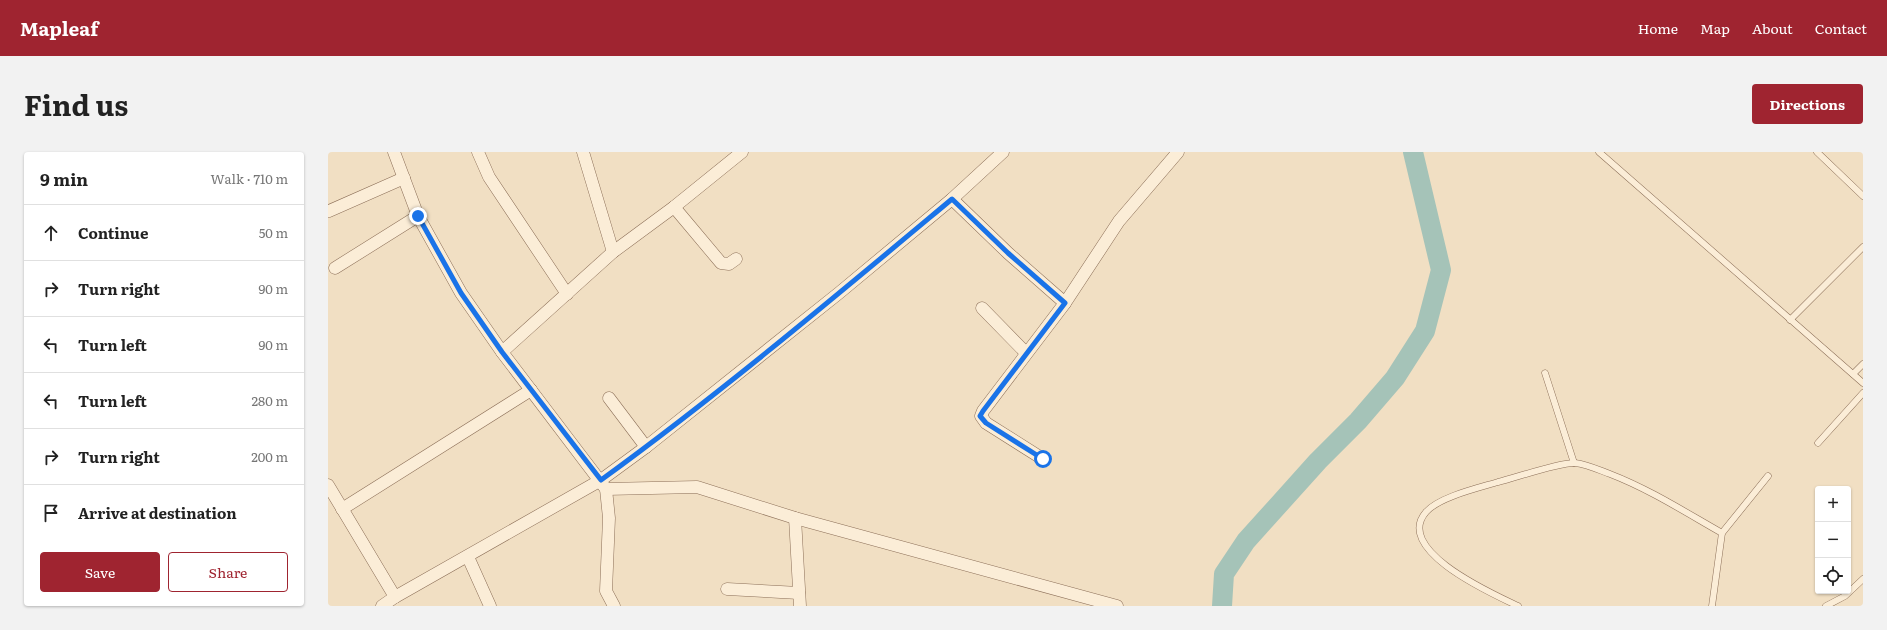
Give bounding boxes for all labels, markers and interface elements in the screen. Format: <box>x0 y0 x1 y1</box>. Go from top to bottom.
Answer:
text: Mapleaf <box>20 14 98 42</box>
text: Home <box>1638 18 1678 38</box>
text: Map <box>1700 18 1730 38</box>
text: About <box>1752 18 1793 38</box>
text: Contact <box>1815 18 1867 38</box>
text: Find us <box>24 83 128 125</box>
button: Directions <box>1752 84 1863 124</box>
text: 9 min <box>40 166 88 191</box>
text: Walk · 710 m <box>211 169 288 188</box>
route end <box>409 207 427 225</box>
text: Continue <box>78 221 148 244</box>
icon: ahead <box>40 222 62 244</box>
text: 50 m <box>259 223 288 242</box>
text: Turn right <box>78 277 160 300</box>
icon: right <box>40 278 62 300</box>
text: 90 m <box>258 279 288 298</box>
text: Turn left <box>78 333 147 356</box>
icon: left <box>40 334 62 356</box>
text: 90 m <box>258 335 288 354</box>
text: Turn left <box>78 389 147 412</box>
icon: left <box>40 390 62 412</box>
text: 280 m <box>252 391 288 410</box>
text: Turn right <box>78 445 160 468</box>
icon: right <box>40 446 62 468</box>
text: 200 m <box>251 447 288 466</box>
route start <box>1034 450 1052 468</box>
map controls <box>1815 486 1851 594</box>
button: + <box>1815 486 1851 522</box>
text: Arrive at destination <box>78 501 237 524</box>
icon: arrive <box>40 502 62 524</box>
button: − <box>1815 522 1851 558</box>
button: Save <box>40 552 160 592</box>
button: Share <box>168 552 288 592</box>
button: locate <box>1815 558 1851 594</box>

